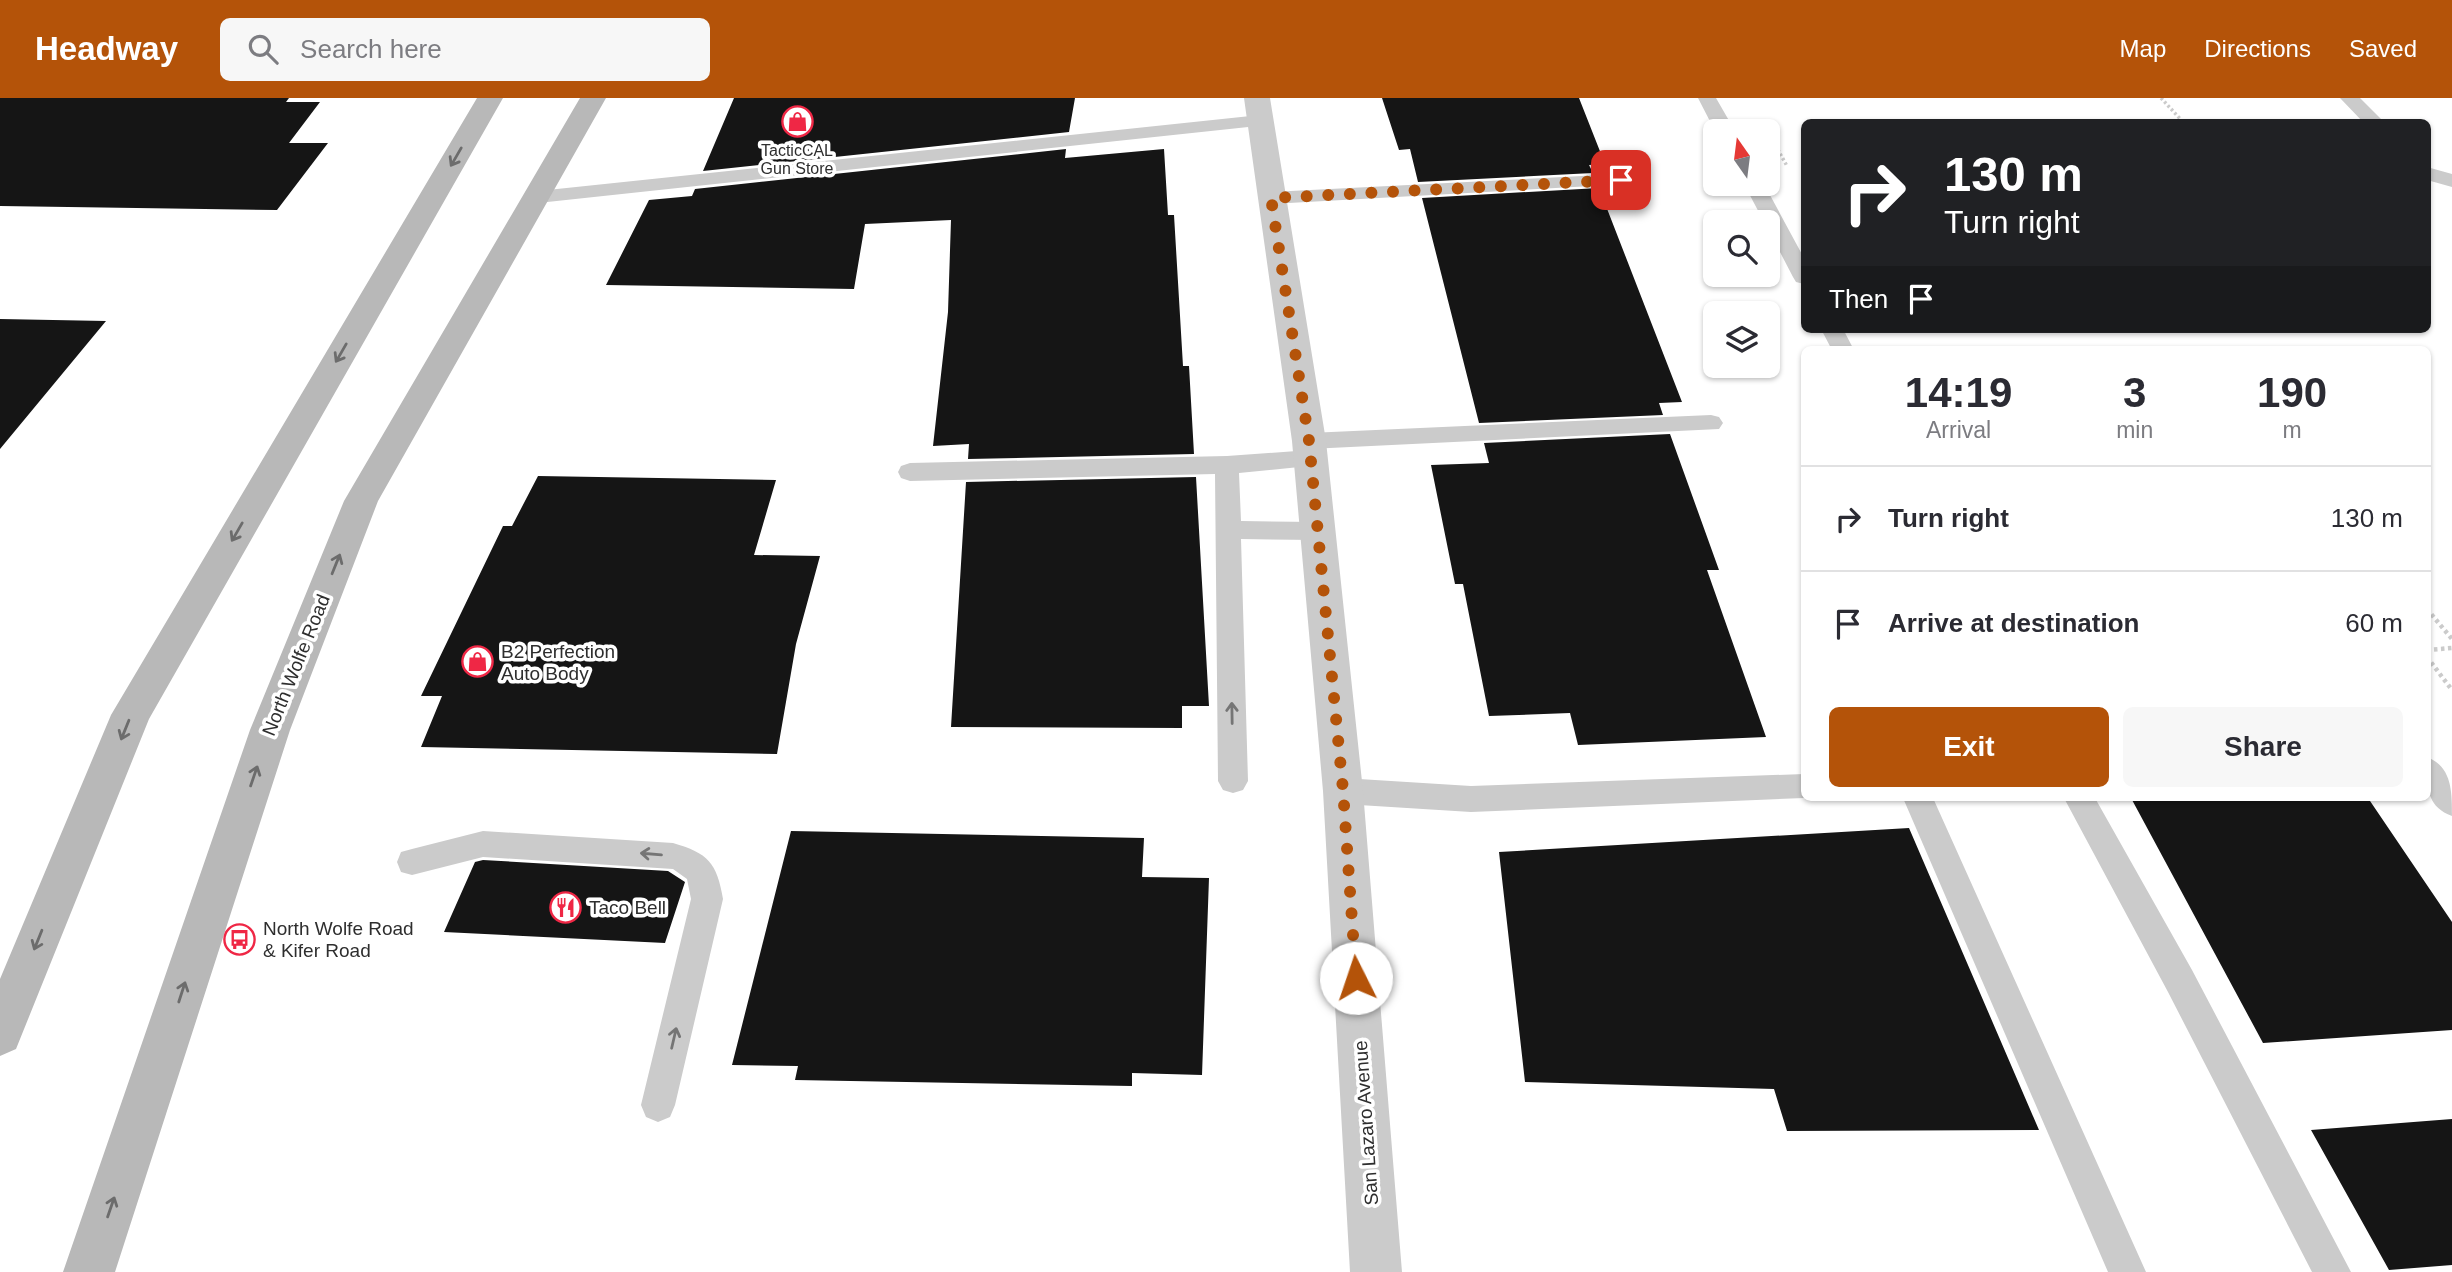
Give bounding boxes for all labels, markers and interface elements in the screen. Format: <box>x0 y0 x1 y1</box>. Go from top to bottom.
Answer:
search box <box>220 18 710 81</box>
text: Headway <box>35 30 178 67</box>
icon: search <box>244 30 282 68</box>
text: Search here <box>300 34 442 64</box>
text: Map <box>2120 35 2166 62</box>
text: Directions <box>2204 35 2311 62</box>
text: Saved <box>2349 35 2417 62</box>
shop icon: TacticCAL Gun Store <box>780 104 814 138</box>
north arrow <box>1703 119 1780 196</box>
map controls <box>1703 119 1780 378</box>
place label: TacticCAL Gun Store <box>761 142 834 177</box>
one-way arrow <box>449 146 462 167</box>
icon: right <box>1829 147 1920 238</box>
text: 130 m <box>1944 147 2083 201</box>
pin <box>1591 150 1651 210</box>
icon: arrive <box>1602 161 1640 199</box>
text: Turn right <box>1944 204 2080 240</box>
button: search <box>1703 210 1780 287</box>
icon: arrive <box>1902 280 1940 318</box>
text: Then <box>1829 284 1888 314</box>
button: layers <box>1703 301 1780 378</box>
one-way arrow <box>334 343 348 363</box>
text: 14:19 <box>1905 369 2012 416</box>
text: 3 <box>2123 369 2146 416</box>
text: 190 <box>2257 369 2327 416</box>
text: Arrival <box>1926 417 1991 443</box>
text: min <box>2116 417 2153 443</box>
text: m <box>2283 417 2302 443</box>
icon: right <box>1829 500 1867 538</box>
text: Turn right <box>1888 503 2009 533</box>
text: 130 m <box>2331 503 2403 533</box>
one-way arrow <box>230 521 243 542</box>
one-way arrow <box>331 553 344 575</box>
street label: North Wolfe Road <box>258 591 334 739</box>
icon: arrive <box>1829 605 1867 643</box>
text: Arrive at destination <box>1888 608 2139 638</box>
text: 60 m <box>2345 608 2403 638</box>
place label: B2 Perfection Auto Body <box>501 641 615 684</box>
shop icon: B2 Perfection Auto Body <box>461 645 495 679</box>
one-way arrow <box>1225 701 1239 724</box>
button: Exit <box>1829 707 2109 787</box>
button: Share <box>2123 707 2403 787</box>
one-way arrow <box>117 718 130 740</box>
one-way arrow <box>249 765 261 787</box>
one-way arrow <box>640 847 663 860</box>
restaurant icon: Taco Bell <box>549 890 583 924</box>
place label: Taco Bell <box>589 897 666 918</box>
place label: North Wolfe Road & Kifer Road <box>263 918 414 961</box>
bus stop icon: North Wolfe Road & Kifer Road <box>223 922 257 956</box>
one-way arrow <box>31 929 44 950</box>
position arrow <box>1319 941 1393 1015</box>
one-way arrow <box>177 981 190 1003</box>
one-way arrow <box>668 1027 681 1050</box>
street label: San Lazaro Avenue <box>1350 1040 1382 1206</box>
one-way arrow <box>106 1197 118 1219</box>

